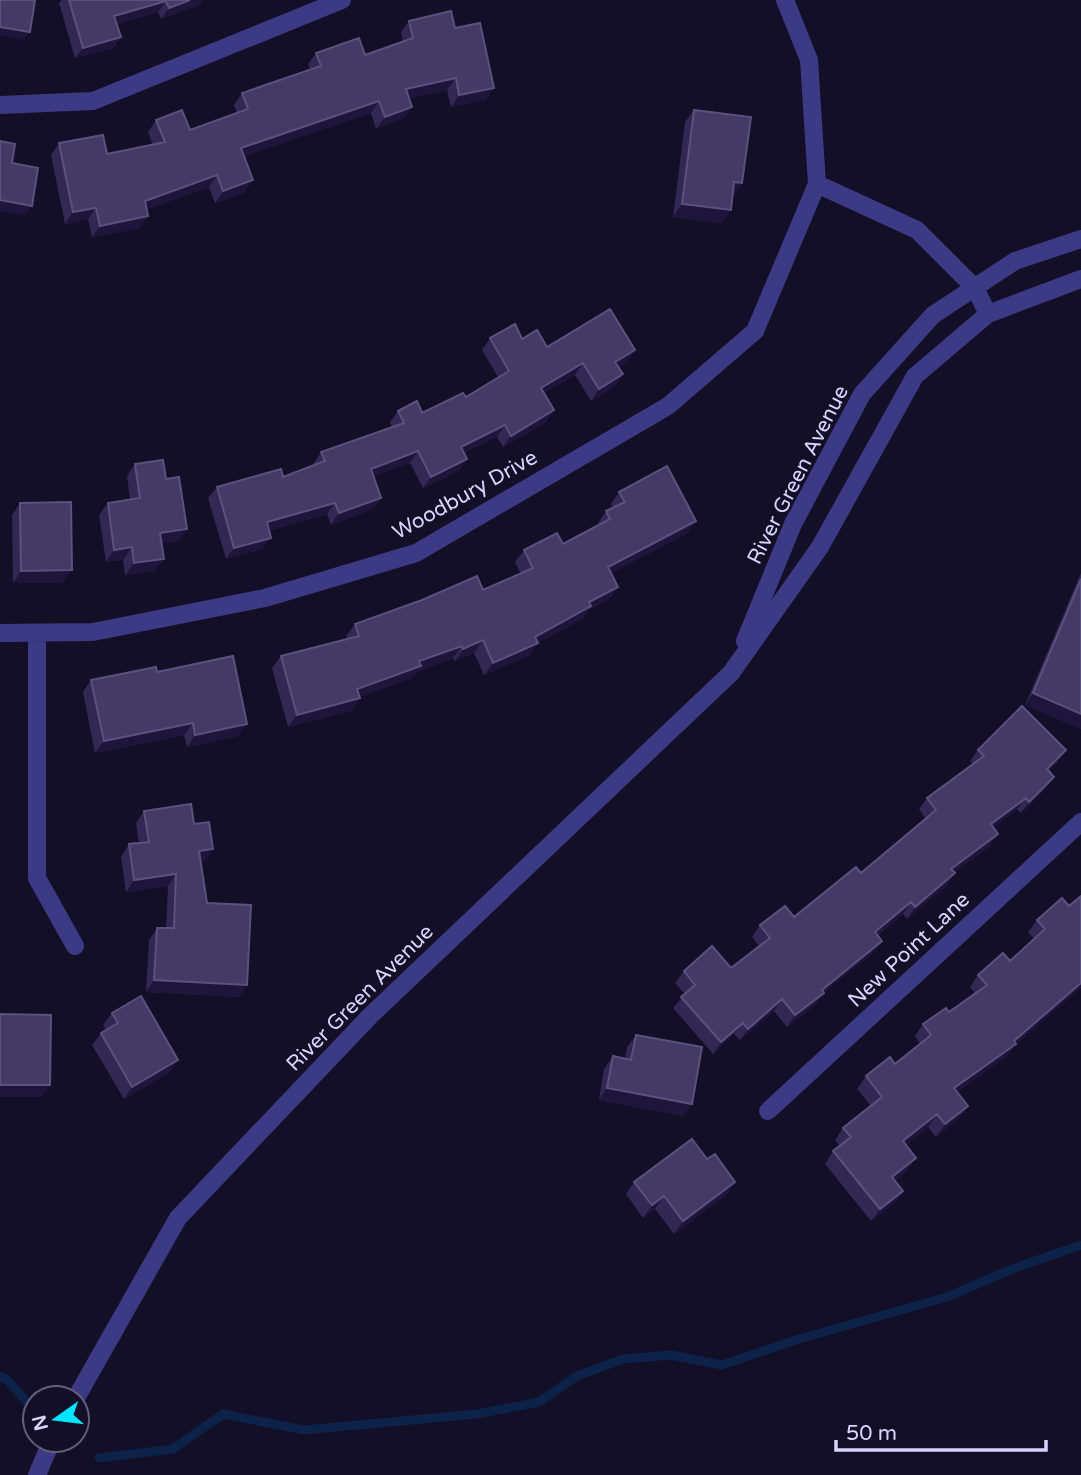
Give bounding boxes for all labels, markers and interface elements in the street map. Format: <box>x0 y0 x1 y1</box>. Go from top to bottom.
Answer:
street label: River Green Avenue <box>742 381 854 569</box>
street label: Woodbury Drive <box>388 445 542 545</box>
street label: New Point Lane <box>843 887 975 1013</box>
street label: River Green Avenue <box>281 919 439 1077</box>
north arrow <box>21 1384 91 1454</box>
scale bar <box>836 1408 1046 1452</box>
text: N <box>28 1413 53 1433</box>
text: 50 m <box>846 1421 897 1446</box>

